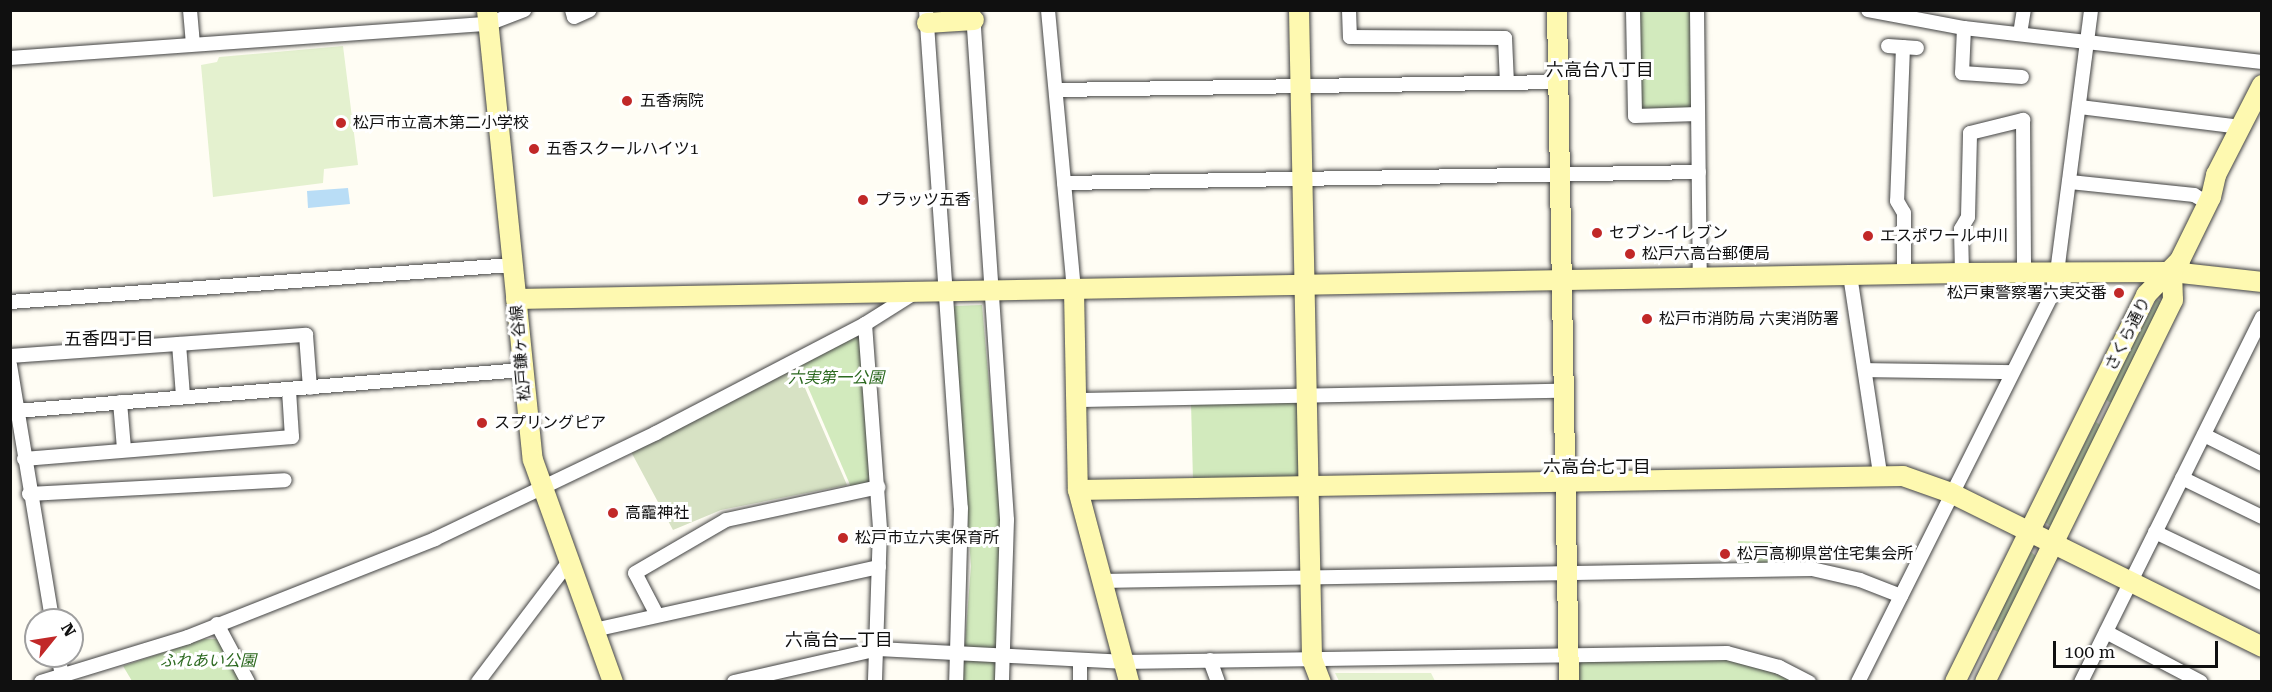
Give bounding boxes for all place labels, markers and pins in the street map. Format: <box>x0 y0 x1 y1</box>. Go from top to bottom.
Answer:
place label: 五香病院 <box>640 91 704 111</box>
marker: 五香病院 <box>618 92 636 110</box>
place label: 松戸市立高木第二小学校 <box>353 113 529 133</box>
marker: 松戸市立高木第二小学校 <box>334 116 348 130</box>
place label: 五香スクールハイツ1 <box>546 139 699 159</box>
marker: 五香スクールハイツ1 <box>527 142 541 156</box>
place label: プラッツ五香 <box>875 190 971 210</box>
marker: プラッツ五香 <box>856 193 870 207</box>
place label: セブン-イレブン <box>1609 223 1728 243</box>
marker: セブン-イレブン <box>1590 226 1604 240</box>
place label: エスポワール中川 <box>1880 226 2008 246</box>
marker: エスポワール中川 <box>1861 229 1875 243</box>
place label: 松戸六高台郵便局 <box>1642 244 1770 264</box>
marker: 松戸六高台郵便局 <box>1623 247 1637 261</box>
place label: 松戸東警察署六実交番 <box>1947 283 2107 303</box>
marker: 松戸東警察署六実交番 <box>2112 286 2126 300</box>
place label: 松戸市消防局 六実消防署 <box>1659 309 1839 329</box>
marker: 松戸市消防局 六実消防署 <box>1640 312 1654 326</box>
place label: スプリングピア <box>494 413 606 433</box>
marker: スプリングピア <box>475 416 489 430</box>
place label: 高靇神社 <box>625 503 689 523</box>
marker: 高靇神社 <box>606 506 620 520</box>
place label: 松戸市立六実保育所 <box>855 528 999 548</box>
marker: 松戸市立六実保育所 <box>836 531 850 545</box>
place label: 松戸高柳県営住宅集会所 <box>1737 544 1913 564</box>
marker: 松戸高柳県営住宅集会所 <box>1718 547 1732 561</box>

